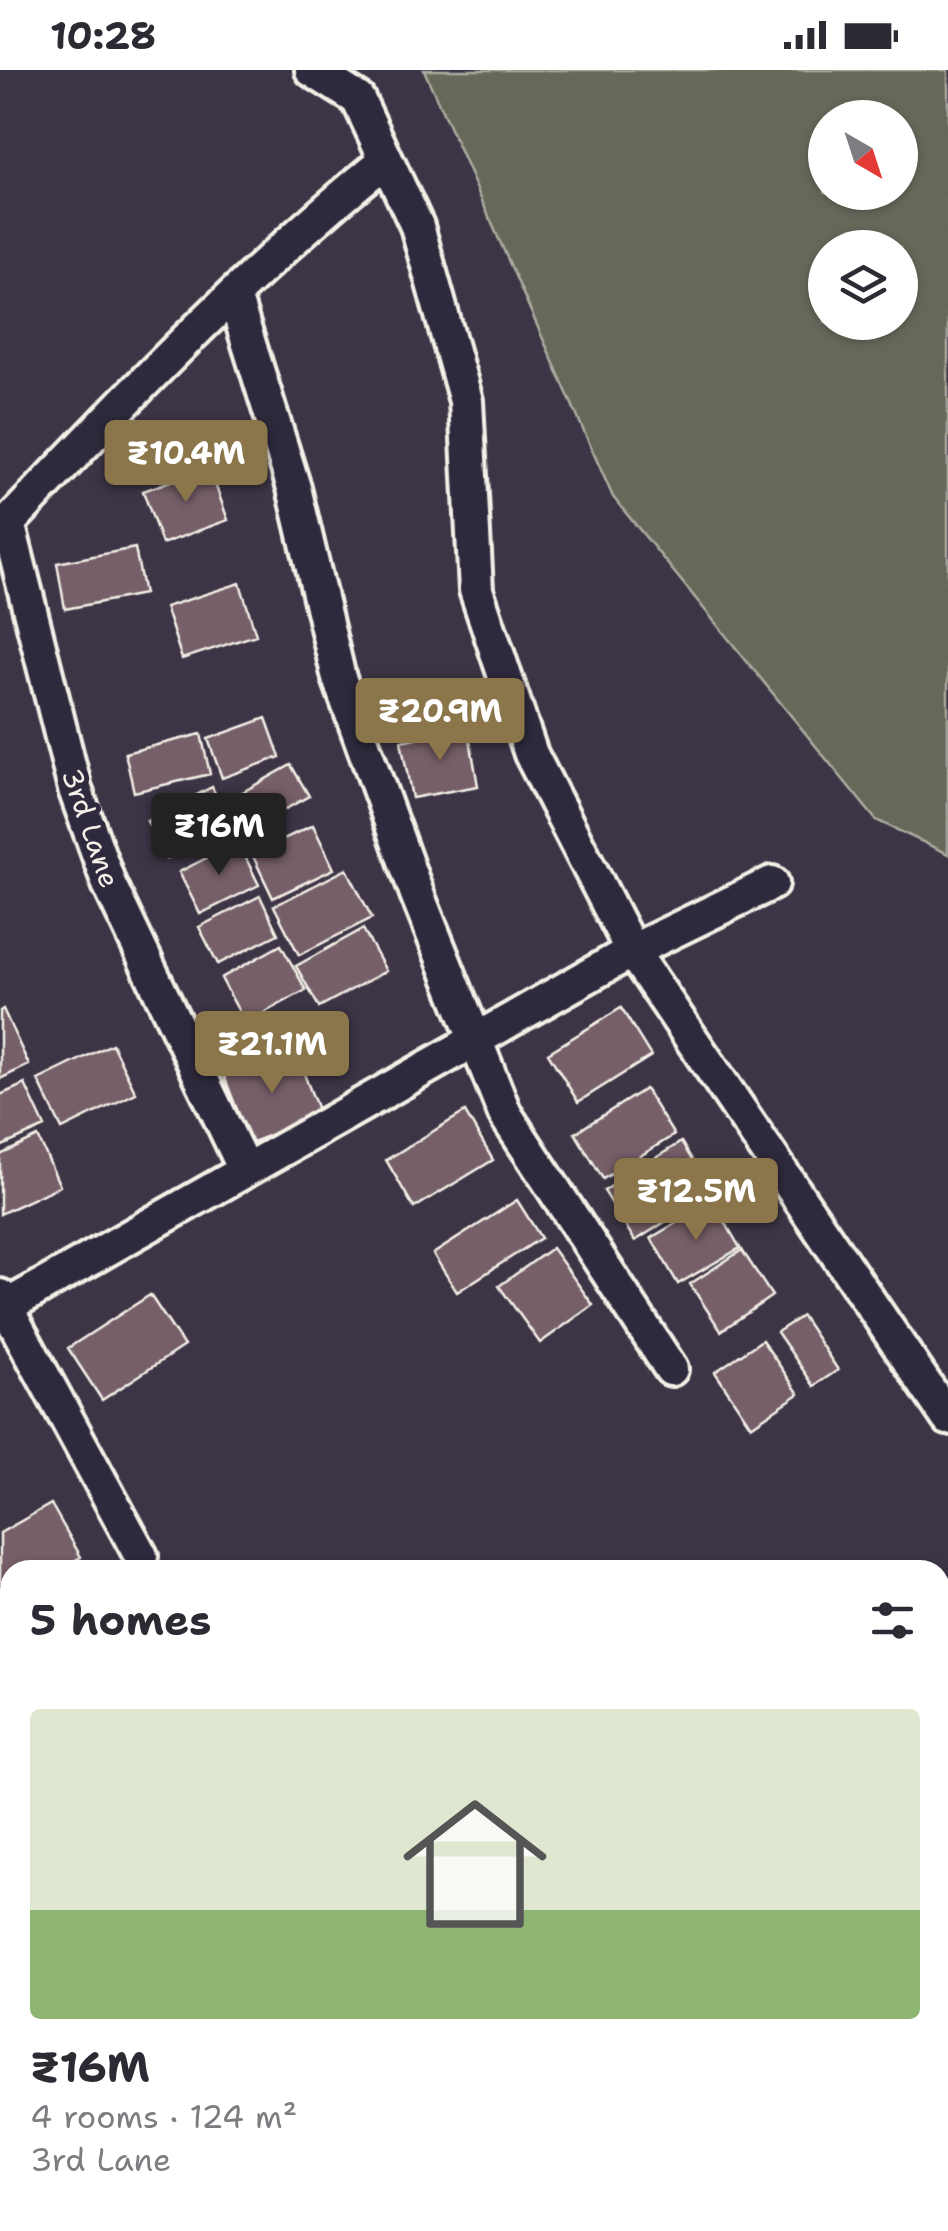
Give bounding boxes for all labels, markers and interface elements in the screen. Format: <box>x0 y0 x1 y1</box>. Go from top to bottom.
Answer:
text: 10:28 <box>50 10 156 61</box>
north arrow <box>808 100 918 210</box>
map controls <box>808 100 918 340</box>
button: layers <box>808 230 918 340</box>
pin: ₹10.4M <box>105 420 267 505</box>
text: ₹10.4M <box>127 431 245 474</box>
pin: ₹20.9M <box>359 678 521 763</box>
text: ₹20.9M <box>378 689 503 732</box>
street label: 3rd Lane <box>53 763 129 893</box>
pin: ₹16M <box>160 793 278 878</box>
text: ₹16M <box>173 804 265 847</box>
pin: ₹21.1M <box>191 1011 353 1096</box>
text: ₹21.1M <box>217 1022 327 1065</box>
pin: ₹12.5M <box>615 1158 777 1243</box>
text: ₹12.5M <box>636 1169 756 1212</box>
text: 5 homes <box>30 1592 211 1648</box>
icon: filters <box>865 1593 920 1648</box>
icon: home <box>385 1774 565 1954</box>
text: ₹16M <box>30 2039 150 2095</box>
text: 4 rooms · 124 m² <box>30 2095 297 2138</box>
text: 3rd Lane <box>30 2138 171 2181</box>

